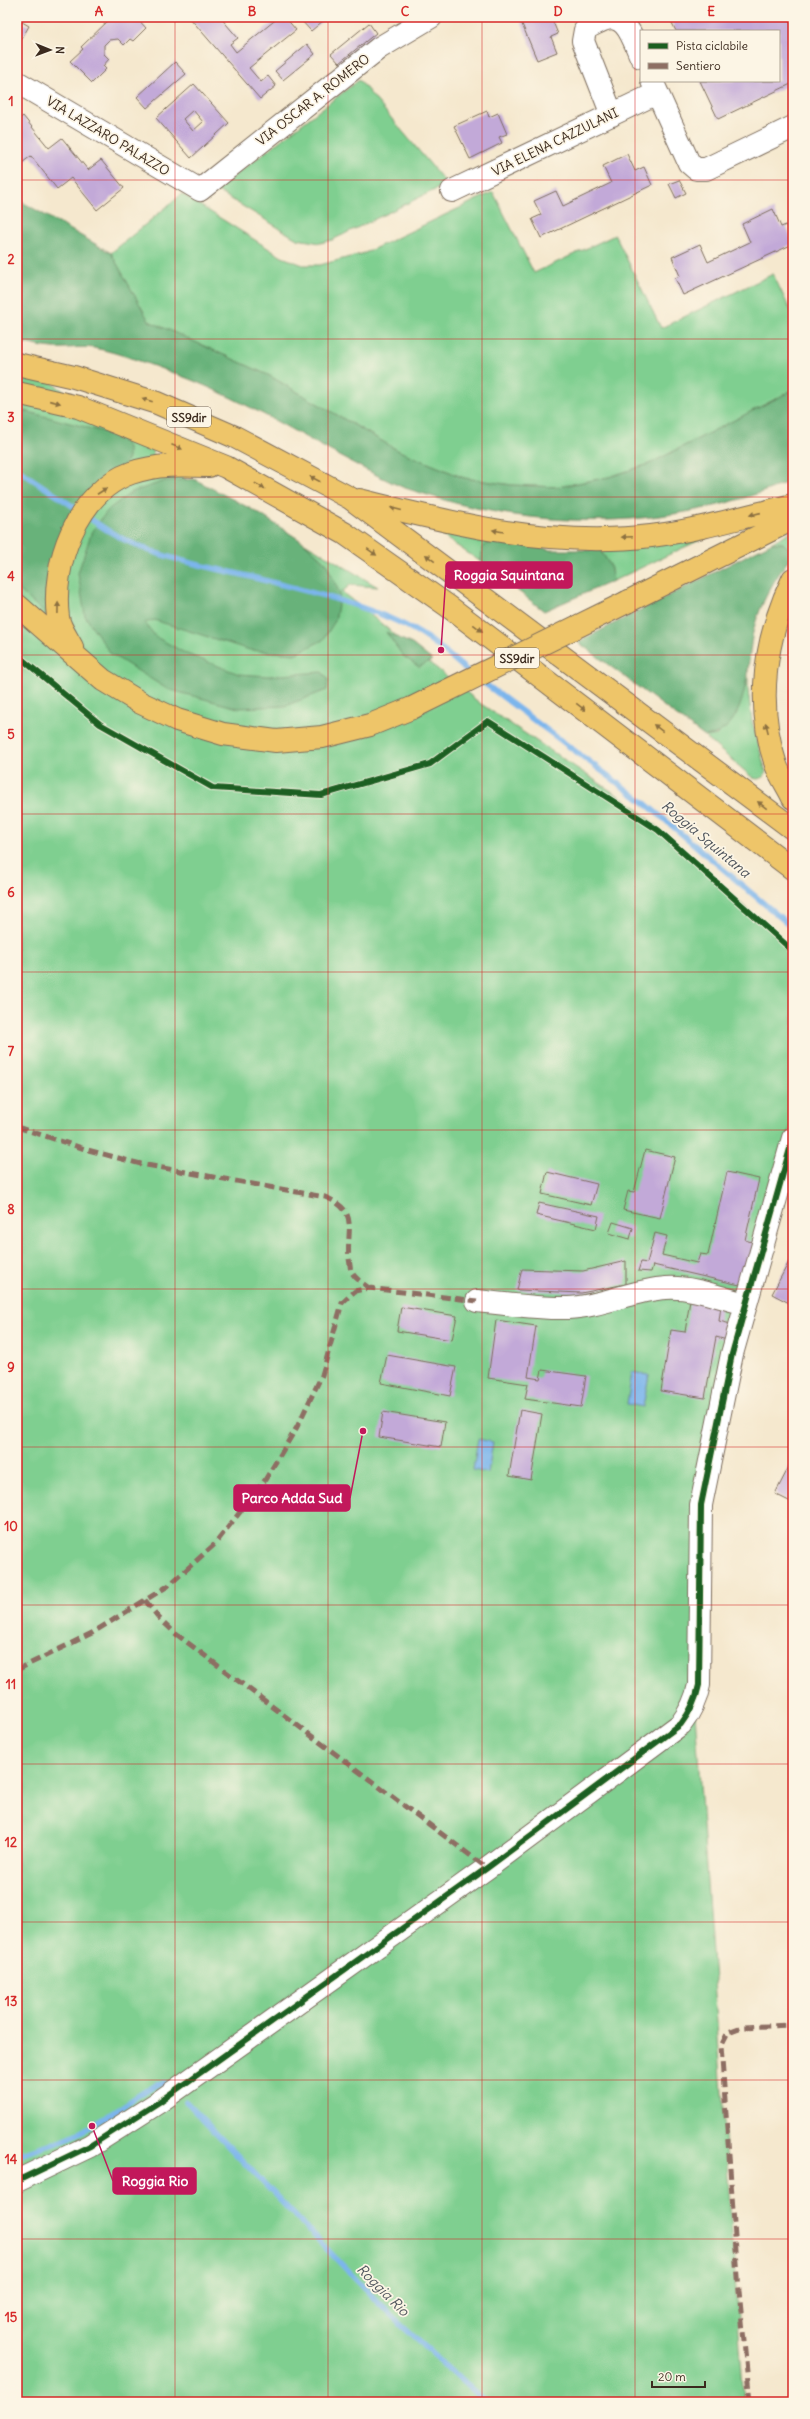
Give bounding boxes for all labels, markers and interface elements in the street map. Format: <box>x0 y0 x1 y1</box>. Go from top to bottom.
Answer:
text: A <box>95 3 104 20</box>
text: B <box>248 3 257 20</box>
text: C <box>401 3 410 20</box>
text: D <box>553 3 563 20</box>
text: E <box>707 3 715 20</box>
north arrow <box>30 30 70 70</box>
legend <box>640 30 780 82</box>
text: Pista ciclabile <box>676 38 748 53</box>
text: N <box>53 46 67 54</box>
street label: VIA OSCAR A. ROMERO <box>253 50 373 150</box>
text: Sentiero <box>676 58 721 73</box>
street label: VIA LAZZARO PALAZZO <box>43 92 173 180</box>
text: 1 <box>8 93 14 110</box>
street label: VIA ELENA CAZZULANI <box>489 104 621 180</box>
text: 2 <box>7 251 15 268</box>
one-way arrow <box>141 397 153 403</box>
one-way arrow <box>49 399 61 405</box>
road number: SS9dir <box>167 407 211 427</box>
text: 3 <box>7 409 15 426</box>
one-way arrow <box>171 444 182 450</box>
one-way arrow <box>309 476 321 483</box>
one-way arrow <box>254 483 266 490</box>
one-way arrow <box>97 487 107 495</box>
one-way arrow <box>389 506 401 512</box>
one-way arrow <box>749 512 761 518</box>
one-way arrow <box>492 527 504 533</box>
one-way arrow <box>620 534 633 540</box>
one-way arrow <box>367 548 377 556</box>
one-way arrow <box>425 554 435 562</box>
callout: Roggia Squintana <box>446 562 572 588</box>
text: Roggia Squintana <box>454 566 564 584</box>
text: 4 <box>7 568 15 585</box>
one-way arrow <box>55 601 61 614</box>
one-way arrow <box>472 624 483 632</box>
road number: SS9dir <box>495 648 539 668</box>
one-way arrow <box>576 703 586 711</box>
one-way arrow <box>764 721 770 734</box>
one-way arrow <box>652 723 663 732</box>
text: 5 <box>7 726 15 743</box>
water label: Roggia Squintana <box>658 797 755 882</box>
one-way arrow <box>756 801 767 810</box>
text: 6 <box>7 884 15 901</box>
text: 7 <box>8 1043 15 1060</box>
text: 8 <box>7 1201 15 1218</box>
text: 9 <box>7 1359 15 1376</box>
callout: Parco Adda Sud <box>234 1485 350 1511</box>
text: Parco Adda Sud <box>242 1489 343 1507</box>
text: 10 <box>4 1518 18 1535</box>
text: 11 <box>6 1676 16 1693</box>
text: 12 <box>5 1834 17 1851</box>
text: 13 <box>5 1993 17 2010</box>
text: 14 <box>5 2151 18 2168</box>
callout: Roggia Rio <box>113 2168 196 2194</box>
text: Roggia Rio <box>122 2172 188 2190</box>
water label: Roggia Rio <box>353 2260 414 2321</box>
text: 15 <box>5 2309 18 2326</box>
scale bar <box>652 2363 705 2389</box>
text: 20 m <box>658 2369 686 2384</box>

